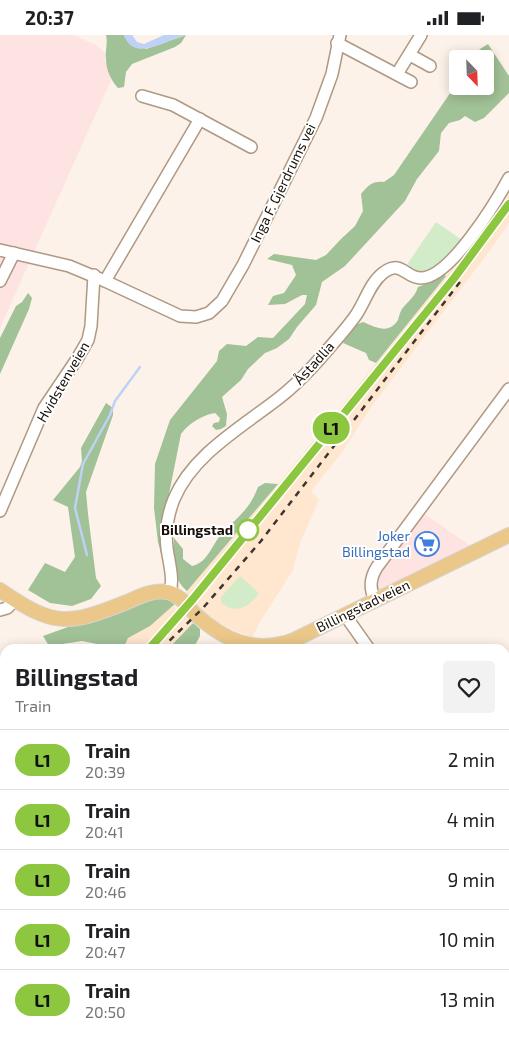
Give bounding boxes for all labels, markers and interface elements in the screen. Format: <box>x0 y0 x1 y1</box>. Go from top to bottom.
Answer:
text: 20:37 <box>25 6 74 29</box>
north arrow <box>449 50 494 95</box>
map controls <box>449 50 494 95</box>
street label: Inga F. Gjerdrums vei <box>246 120 319 245</box>
street label: Hvidstenveien <box>33 338 93 425</box>
street label: Åstadlia <box>290 338 337 388</box>
line badge: L1 <box>308 412 354 444</box>
text: L1 <box>323 417 339 439</box>
marker: Billingstad <box>237 519 259 541</box>
place label: Billingstad <box>161 521 233 538</box>
place label: Joker Billingstad <box>342 527 410 560</box>
supermarket icon: Joker Billingstad <box>414 531 440 557</box>
street label: Billingstadveien <box>313 576 412 636</box>
button: heart <box>443 661 495 713</box>
text: Billingstad <box>15 662 138 691</box>
text: Train <box>15 696 51 715</box>
text: Train <box>85 739 131 762</box>
text: 2 min <box>448 748 495 771</box>
text: L1 <box>34 749 51 771</box>
text: 20:39 <box>85 762 125 781</box>
text: Train <box>85 799 131 822</box>
text: 4 min <box>447 808 495 831</box>
text: L1 <box>34 809 51 831</box>
text: 20:41 <box>85 822 124 841</box>
text: Train <box>85 859 131 882</box>
text: 9 min <box>447 868 495 891</box>
text: L1 <box>34 869 51 891</box>
text: 20:46 <box>85 882 126 901</box>
text: Train <box>85 919 131 942</box>
text: 10 min <box>439 928 495 951</box>
text: L1 <box>34 929 51 951</box>
text: 20:47 <box>85 942 125 961</box>
text: Train <box>85 979 131 1002</box>
text: 13 min <box>440 988 495 1011</box>
text: L1 <box>34 989 51 1011</box>
text: 20:50 <box>85 1002 126 1021</box>

